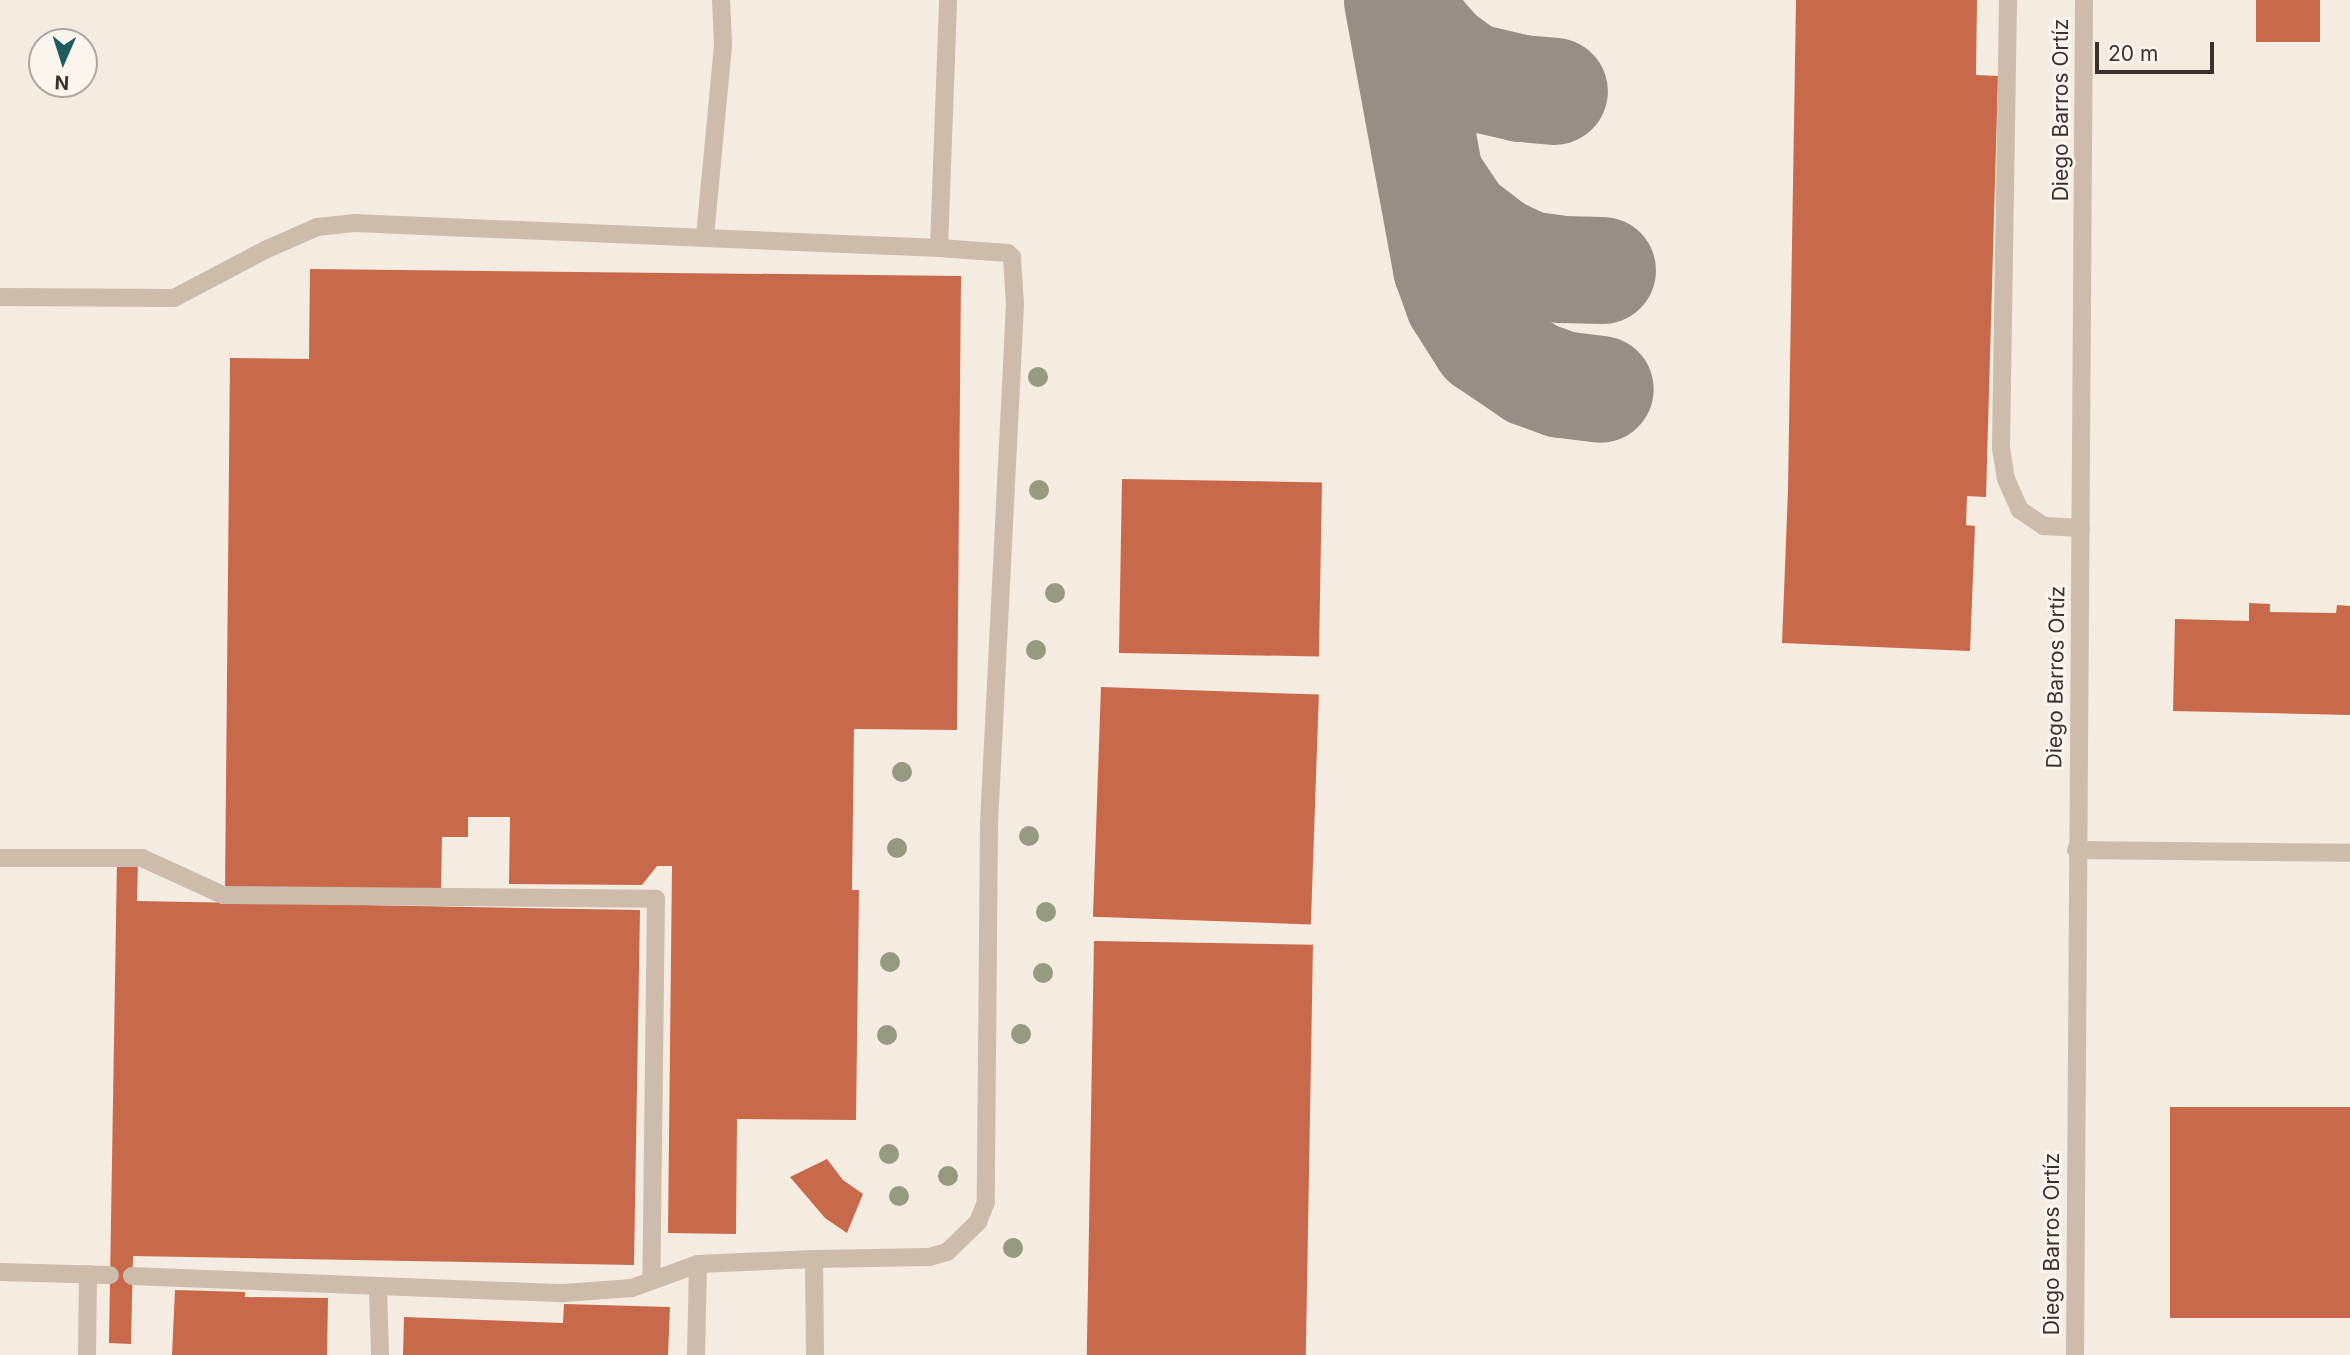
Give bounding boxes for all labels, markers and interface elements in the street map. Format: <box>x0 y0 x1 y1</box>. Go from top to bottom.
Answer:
street label: Diego Barros Ortíz <box>2048 19 2074 201</box>
north arrow <box>28 28 98 98</box>
scale bar <box>2098 28 2217 72</box>
text: 20 m <box>2108 41 2158 66</box>
text: N <box>54 71 70 94</box>
street label: Diego Barros Ortíz <box>2042 585 2070 769</box>
street label: Diego Barros Ortíz <box>2039 1153 2065 1335</box>

